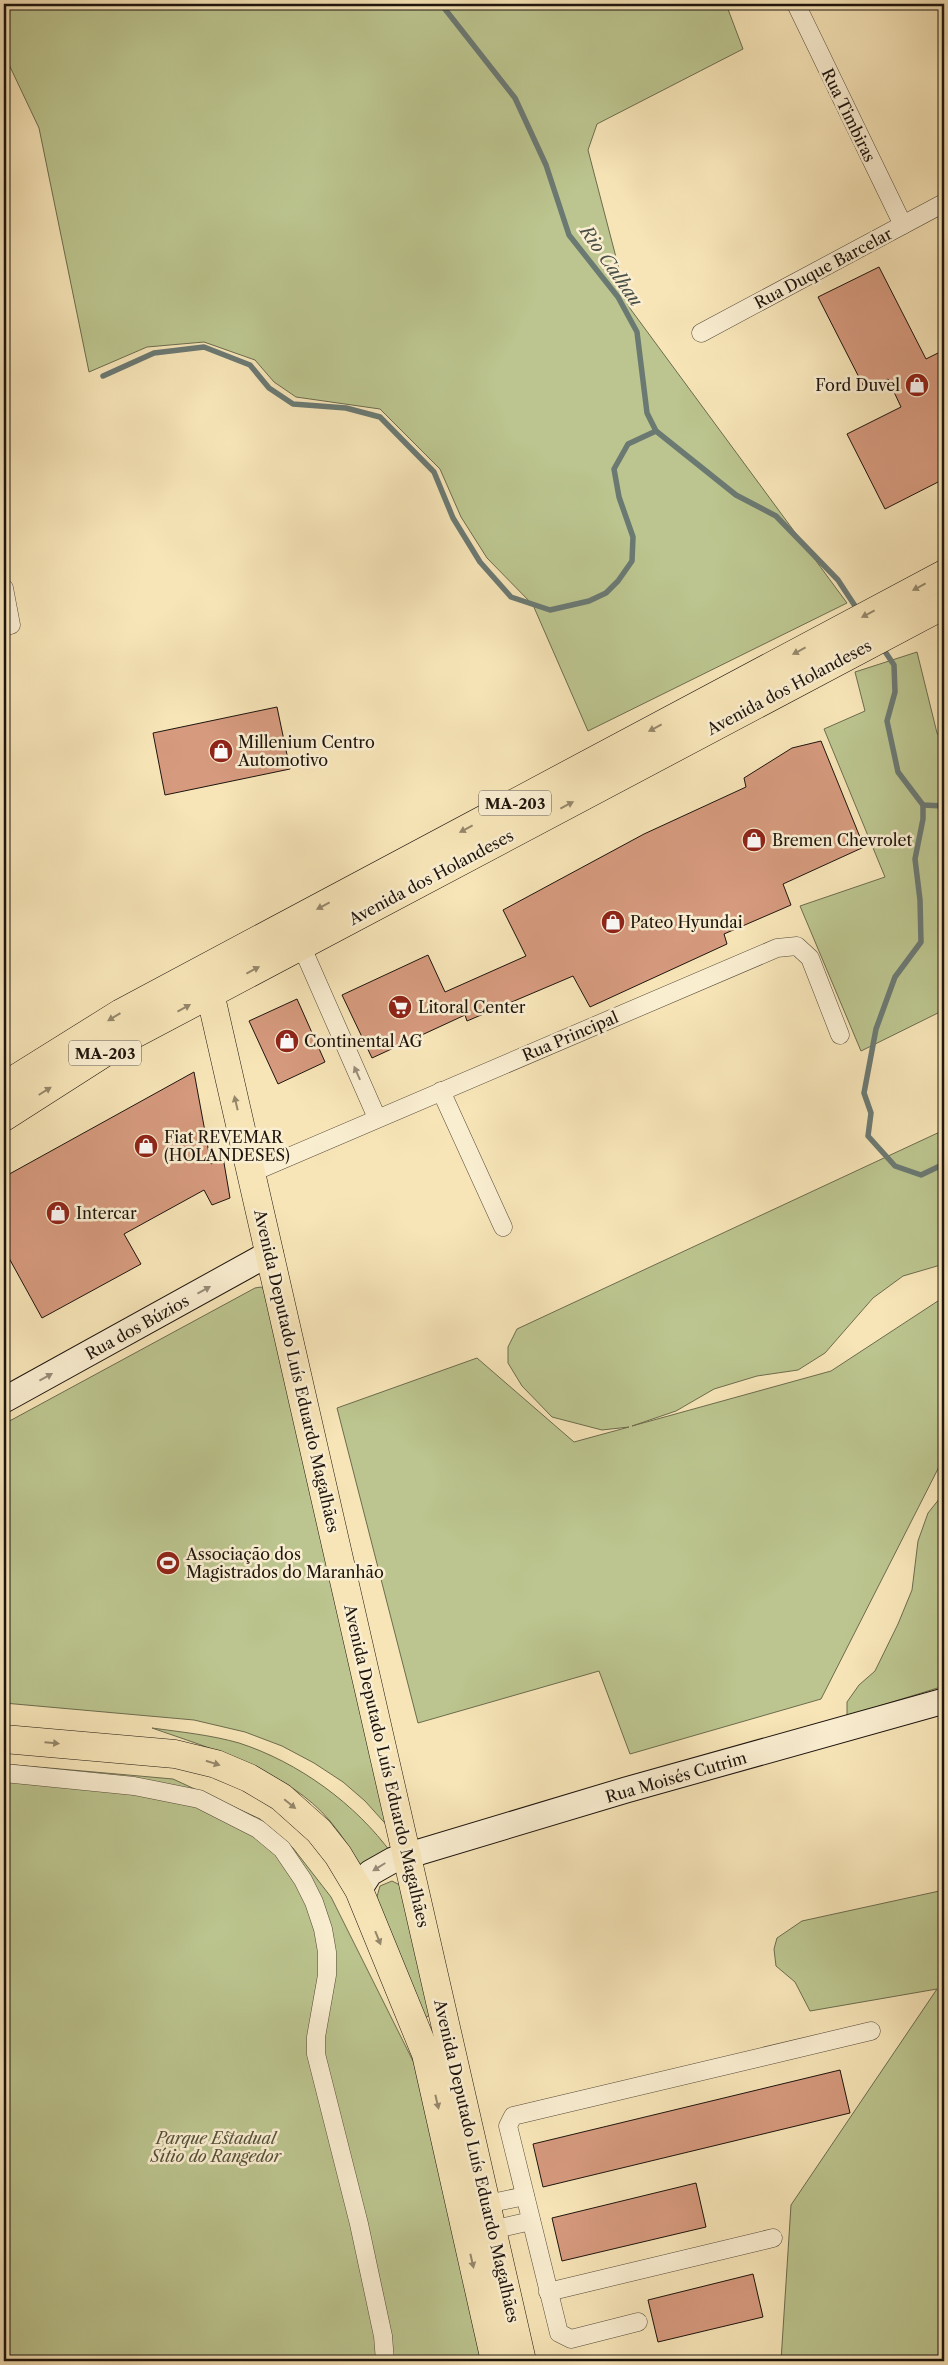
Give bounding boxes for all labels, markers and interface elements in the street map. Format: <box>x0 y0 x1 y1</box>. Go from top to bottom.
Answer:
street label: Rua Timbiras <box>818 65 880 165</box>
water label: Rio Calhau <box>574 220 647 311</box>
street label: Rua Duque Barcelar <box>751 223 896 313</box>
shop icon: Ford Duvel <box>904 372 930 398</box>
place label: Ford Duvel <box>815 375 900 395</box>
one-way arrow <box>912 583 926 591</box>
one-way arrow <box>861 610 874 619</box>
street label: Avenida dos Holandeses <box>702 635 875 739</box>
one-way arrow <box>791 647 806 655</box>
one-way arrow <box>648 724 663 732</box>
place label: Millenium Centro Automotivo <box>237 732 375 770</box>
shop icon: Millenium Centro Automotivo <box>208 738 234 764</box>
road number: MA-203 <box>479 790 551 816</box>
one-way arrow <box>560 800 574 809</box>
street label: Avenida dos Holandeses <box>344 825 517 929</box>
one-way arrow <box>459 825 473 833</box>
shop icon: Bremen Chevrolet <box>741 827 767 853</box>
place label: Bremen Chevrolet <box>772 830 912 850</box>
one-way arrow <box>315 902 330 910</box>
shop icon: Pateo Hyundai <box>600 909 626 935</box>
place label: Pateo Hyundai <box>630 912 743 932</box>
one-way arrow <box>247 966 260 975</box>
supermarket icon: Litoral Center <box>387 994 413 1020</box>
place label: Litoral Center <box>418 997 526 1017</box>
one-way arrow <box>177 1003 191 1012</box>
street label: Rua Principal <box>519 1007 621 1065</box>
one-way arrow <box>108 1013 121 1022</box>
shop icon: Continental AG <box>274 1028 300 1054</box>
place label: Continental AG <box>304 1031 423 1051</box>
road number: MA-203 <box>69 1040 141 1066</box>
one-way arrow <box>353 1066 361 1080</box>
one-way arrow <box>38 1087 51 1096</box>
one-way arrow <box>231 1095 239 1111</box>
place label: Fiat REVEMAR (HOLANDESES) <box>164 1127 290 1165</box>
shop icon: Fiat REVEMAR (HOLANDESES) <box>133 1133 159 1159</box>
shop icon: Intercar <box>45 1200 71 1226</box>
place label: Intercar <box>76 1203 137 1223</box>
street label: Avenida Deputado Luís Eduardo Magalhães <box>250 1207 344 1535</box>
one-way arrow <box>197 1285 211 1294</box>
street label: Rua dos Búzios <box>82 1290 192 1364</box>
one-way arrow <box>39 1373 54 1381</box>
place label: Associação dos Magistrados do Maranhão <box>185 1544 384 1582</box>
sports icon: Associação dos Magistrados do Maranhão <box>155 1550 181 1576</box>
street label: Avenida Deputado Luís Eduardo Magalhães <box>340 1602 434 1930</box>
one-way arrow <box>45 1739 61 1747</box>
street label: Rua Moisés Cutrim <box>603 1747 749 1807</box>
one-way arrow <box>206 1760 221 1768</box>
one-way arrow <box>283 1799 296 1810</box>
one-way arrow <box>372 1862 386 1872</box>
one-way arrow <box>375 1931 383 1945</box>
street label: Avenida Deputado Luís Eduardo Magalhães <box>430 1997 524 2325</box>
one-way arrow <box>433 2094 441 2109</box>
park label: Parque Estadual Sítio do Rangedor <box>150 2128 283 2166</box>
one-way arrow <box>469 2253 477 2269</box>

